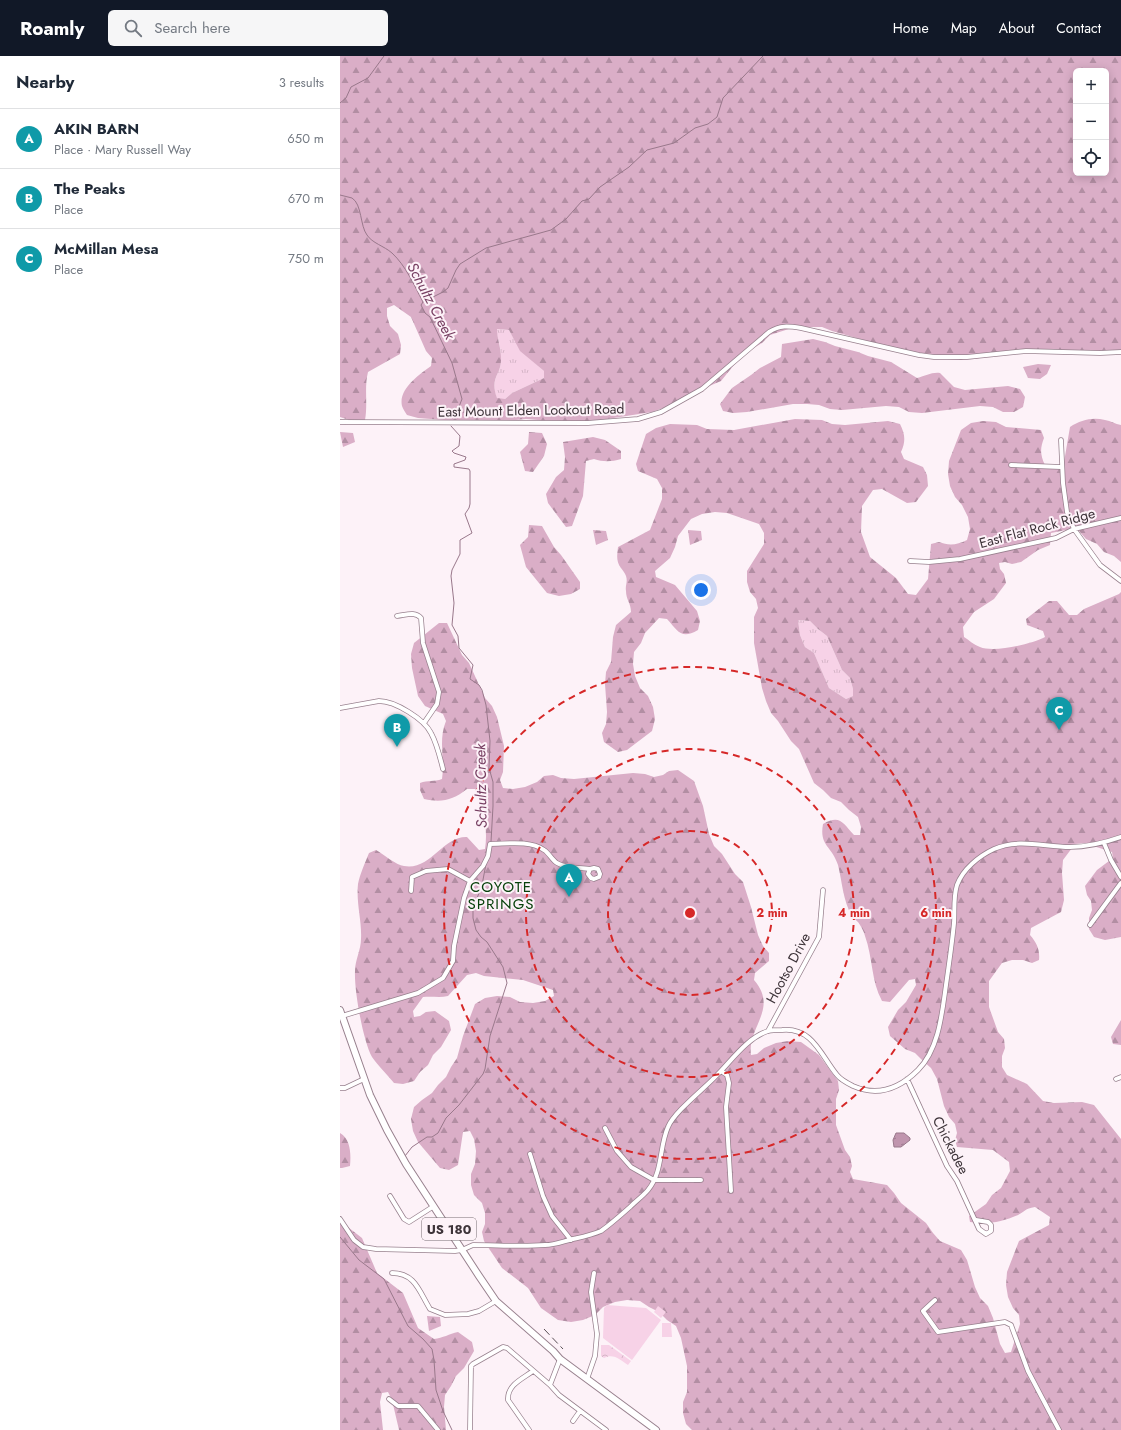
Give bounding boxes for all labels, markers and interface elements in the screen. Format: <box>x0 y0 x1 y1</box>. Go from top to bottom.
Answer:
search box <box>108 10 388 46</box>
text: Roamly <box>20 15 84 42</box>
icon: search <box>122 17 144 39</box>
text: Search here <box>154 17 230 39</box>
text: Home <box>893 18 929 38</box>
text: Map <box>951 18 977 38</box>
text: About <box>999 18 1034 38</box>
text: Contact <box>1056 18 1101 38</box>
map controls <box>1073 68 1109 176</box>
button: + <box>1073 68 1109 104</box>
text: Nearby <box>16 70 74 94</box>
text: 3 results <box>279 73 324 92</box>
button: − <box>1073 104 1109 140</box>
text: AKIN BARN <box>54 118 139 140</box>
text: A <box>24 129 34 148</box>
text: 650 m <box>287 129 324 148</box>
text: Place · Mary Russell Way <box>54 140 191 159</box>
button: locate <box>1073 140 1109 176</box>
text: The Peaks <box>54 178 125 200</box>
text: B <box>25 189 33 208</box>
text: 670 m <box>288 189 324 208</box>
text: Place <box>54 200 83 219</box>
text: McMillan Mesa <box>54 238 158 260</box>
text: C <box>24 249 34 268</box>
text: 750 m <box>288 249 324 268</box>
water label: Schultz Creek <box>401 259 461 344</box>
text: Place <box>54 260 83 279</box>
street label: East Mount Elden Lookout Road <box>437 398 625 422</box>
street label: East Flat Rock Ridge <box>977 503 1097 553</box>
your location <box>691 580 711 600</box>
pin: C <box>1046 697 1072 730</box>
pin: B <box>384 714 410 747</box>
water label: Schultz Creek <box>469 743 493 828</box>
pin: A <box>556 864 582 897</box>
district label: COYOTE SPRINGS <box>468 876 535 915</box>
text: 2 min <box>756 904 788 922</box>
text: 4 min <box>838 904 870 922</box>
text: 6 min <box>920 904 952 922</box>
centre of rings <box>683 906 697 920</box>
street label: Hootso Drive <box>761 929 815 1007</box>
street label: Chickadee <box>928 1113 974 1177</box>
road number: US 180 <box>422 1218 476 1240</box>

